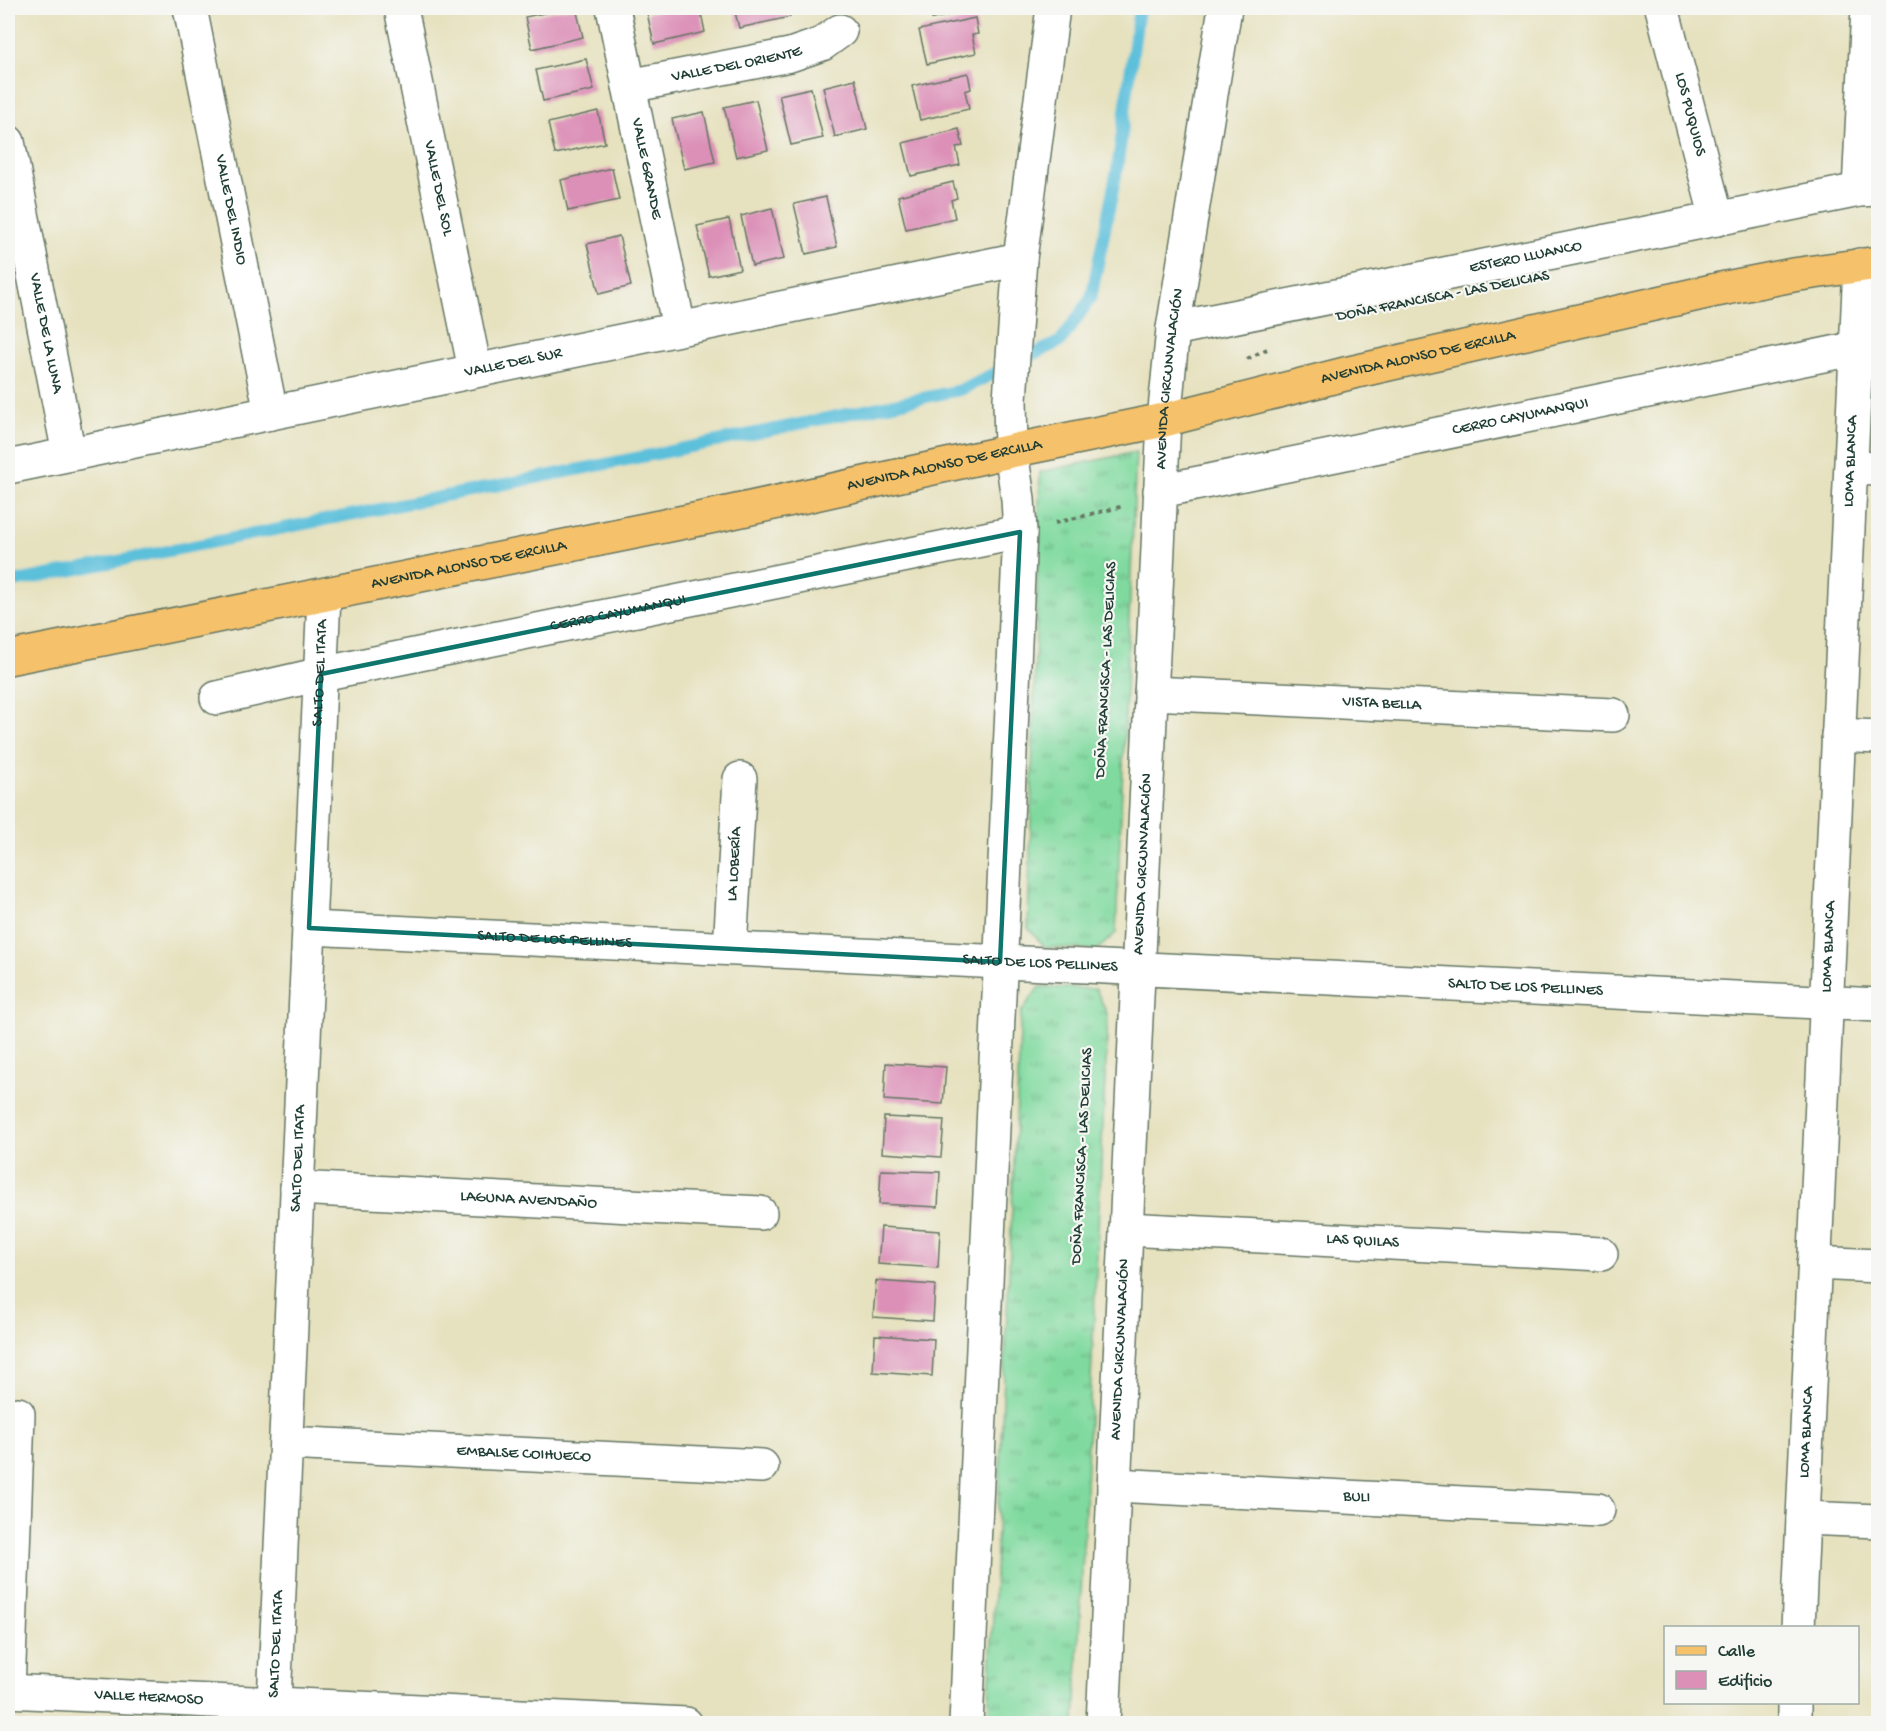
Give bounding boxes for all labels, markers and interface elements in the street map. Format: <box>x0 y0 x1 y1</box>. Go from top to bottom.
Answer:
street label: VALLE DEL ORIENTE <box>669 42 806 87</box>
street label: LOS PUQUIOS <box>1670 71 1710 159</box>
street label: VALLE GRANDE <box>626 115 666 222</box>
street label: VALLE DEL SOL <box>419 138 457 239</box>
street label: VALLE DEL INDIO <box>210 152 251 267</box>
street label: ESTERO LLUANCO <box>1468 237 1584 278</box>
street label: DOÑA FRANCISCA - LAS DELICIAS <box>1334 266 1552 327</box>
street label: VALLE DE LA LUNA <box>24 271 67 397</box>
street label: AVENIDA CIRCUNVALACIÓN <box>1152 287 1189 470</box>
street label: AVENIDA ALONSO DE ERCILLA <box>1319 326 1519 389</box>
street label: VALLE DEL SUR <box>462 344 564 383</box>
street label: CERRO CAYUMANQUI <box>1451 394 1590 440</box>
street label: LOMA BLANCA <box>1839 413 1863 508</box>
street label: AVENIDA ALONSO DE ERCILLA <box>845 435 1045 496</box>
street label: AVENIDA ALONSO DE ERCILLA <box>369 536 570 594</box>
street label: DOÑA FRANCISCA - LAS DELICIAS <box>1091 561 1122 780</box>
street label: CERRO CAYUMANQUI <box>548 591 688 637</box>
street label: SALTO DEL ITATA <box>309 617 333 727</box>
street label: VISTA BELLA <box>1341 693 1423 715</box>
street label: AVENIDA CIRCUNVALACIÓN <box>1129 773 1157 955</box>
street label: LA LOBERÍA <box>723 825 747 902</box>
street label: LOMA BLANCA <box>1817 899 1841 993</box>
street label: SALTO DE LOS PELLINES <box>477 927 633 953</box>
street label: SALTO DE LOS PELLINES <box>962 951 1119 977</box>
street label: SALTO DE LOS PELLINES <box>1447 974 1604 1001</box>
street label: DOÑA FRANCISCA - LAS DELICIAS <box>1067 1047 1098 1266</box>
street label: SALTO DEL ITATA <box>287 1103 311 1213</box>
street label: LAGUNA AVENDAÑO <box>460 1187 598 1214</box>
street label: LAS QUILAS <box>1326 1230 1400 1253</box>
street label: AVENIDA CIRCUNVALACIÓN <box>1107 1258 1134 1441</box>
street label: LOMA BLANCA <box>1795 1384 1819 1479</box>
street label: EMBALSE COIHUECO <box>456 1442 592 1467</box>
street label: BULI <box>1342 1487 1371 1508</box>
street label: SALTO DEL ITATA <box>265 1588 289 1698</box>
legend <box>1664 1626 1859 1704</box>
text: Calle <box>1718 1642 1756 1663</box>
text: Edificio <box>1718 1672 1772 1693</box>
street label: VALLE HERMOSO <box>93 1686 204 1710</box>

